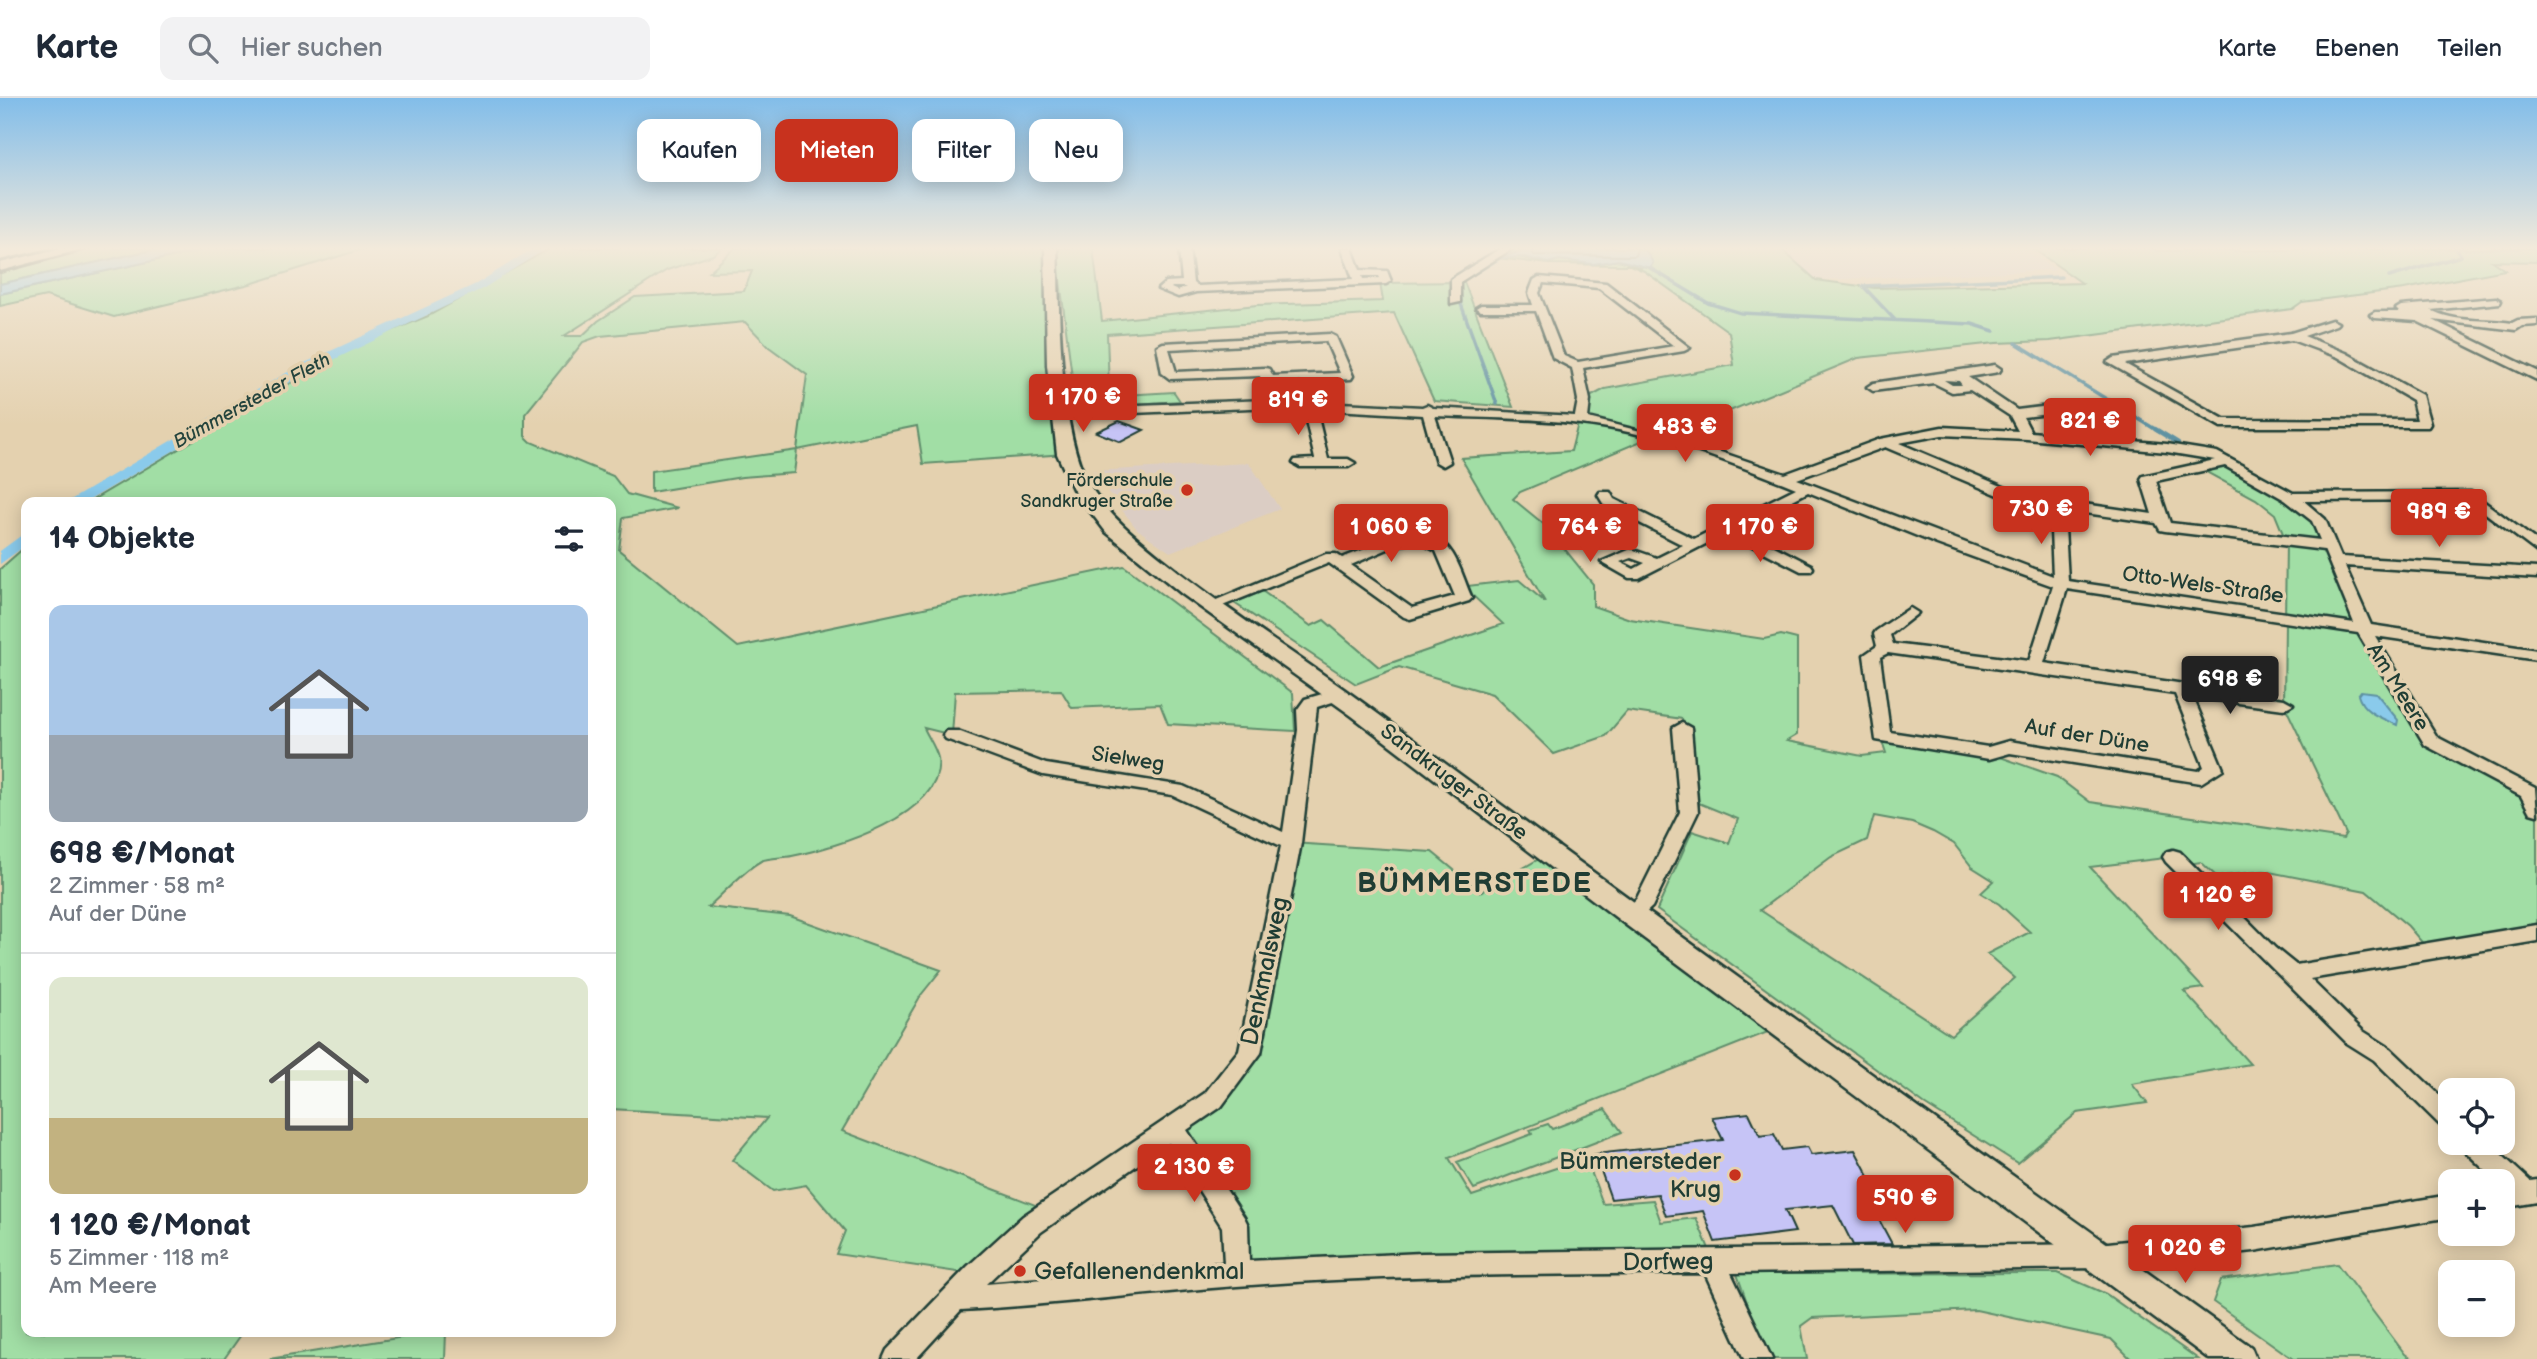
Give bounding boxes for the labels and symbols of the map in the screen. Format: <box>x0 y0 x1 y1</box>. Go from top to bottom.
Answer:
water label: Bümmersteder Fleth <box>170 348 334 454</box>
pin: 1 170 € <box>1018 374 1148 434</box>
pin: 819 € <box>1249 378 1347 437</box>
pin: 821 € <box>2041 398 2139 458</box>
pin: 483 € <box>1636 404 1734 464</box>
place label: Förderschule Sandkruger Straße <box>1021 470 1173 512</box>
marker: Förderschule Sandkruger Straße <box>1179 482 1195 498</box>
pin: 730 € <box>1992 486 2090 546</box>
pin: 989 € <box>2390 490 2488 549</box>
pin: 1 060 € <box>1326 504 1456 564</box>
pin: 764 € <box>1541 504 1639 564</box>
pin: 1 170 € <box>1695 504 1825 564</box>
street label: Otto-Wels-Straße <box>2121 561 2285 609</box>
street label: Am Meere <box>2361 639 2435 735</box>
pin: 698 € <box>2181 656 2279 716</box>
street label: Auf der Düne <box>2023 714 2151 758</box>
street label: Sandkruger Straße <box>1375 718 1533 846</box>
street label: Sielweg <box>1090 741 1166 777</box>
district label: BÜMMERSTEDE <box>1357 866 1593 900</box>
pin: 1 120 € <box>2153 872 2283 932</box>
street label: Denkmalsweg <box>1235 894 1295 1048</box>
pin: 2 130 € <box>1129 1144 1259 1204</box>
place label: Bümmersteder Krug <box>1559 1147 1721 1204</box>
marker: Bümmersteder Krug <box>1727 1167 1743 1183</box>
pin: 590 € <box>1856 1176 1954 1235</box>
pin: 1 020 € <box>2120 1226 2250 1285</box>
street label: Dorfweg <box>1622 1247 1714 1277</box>
place label: Gefallenendenkmal <box>1034 1257 1244 1286</box>
marker: Gefallenendenkmal <box>1012 1263 1028 1279</box>

